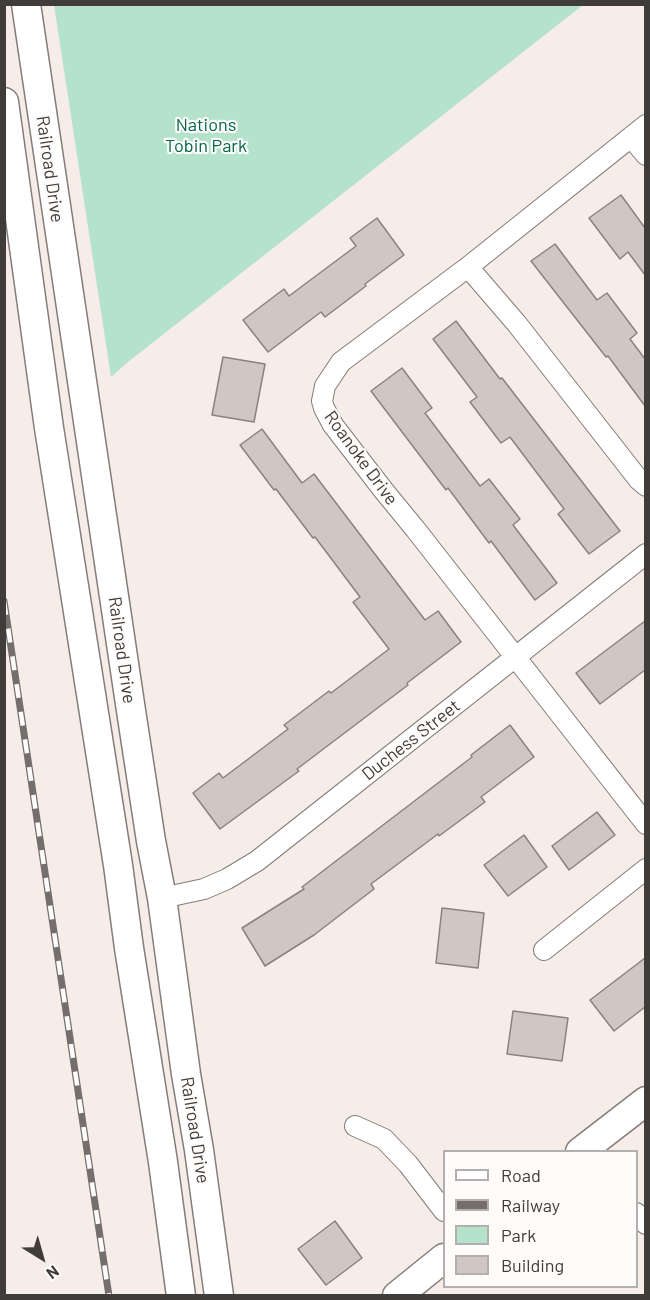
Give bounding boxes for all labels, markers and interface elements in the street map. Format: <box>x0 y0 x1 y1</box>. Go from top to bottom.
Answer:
street label: Railroad Drive <box>32 114 68 224</box>
park label: Nations Tobin Park <box>165 114 247 156</box>
street label: Roanoke Drive <box>320 407 402 509</box>
street label: Railroad Drive <box>104 595 140 705</box>
street label: Duchess Street <box>358 695 464 785</box>
street label: Railroad Drive <box>176 1075 214 1185</box>
legend <box>443 1150 638 1288</box>
text: Road <box>501 1164 541 1186</box>
text: Railway <box>501 1194 560 1216</box>
text: Park <box>501 1224 536 1246</box>
north arrow <box>12 1228 72 1288</box>
text: Building <box>501 1254 564 1276</box>
text: N <box>43 1262 63 1284</box>

